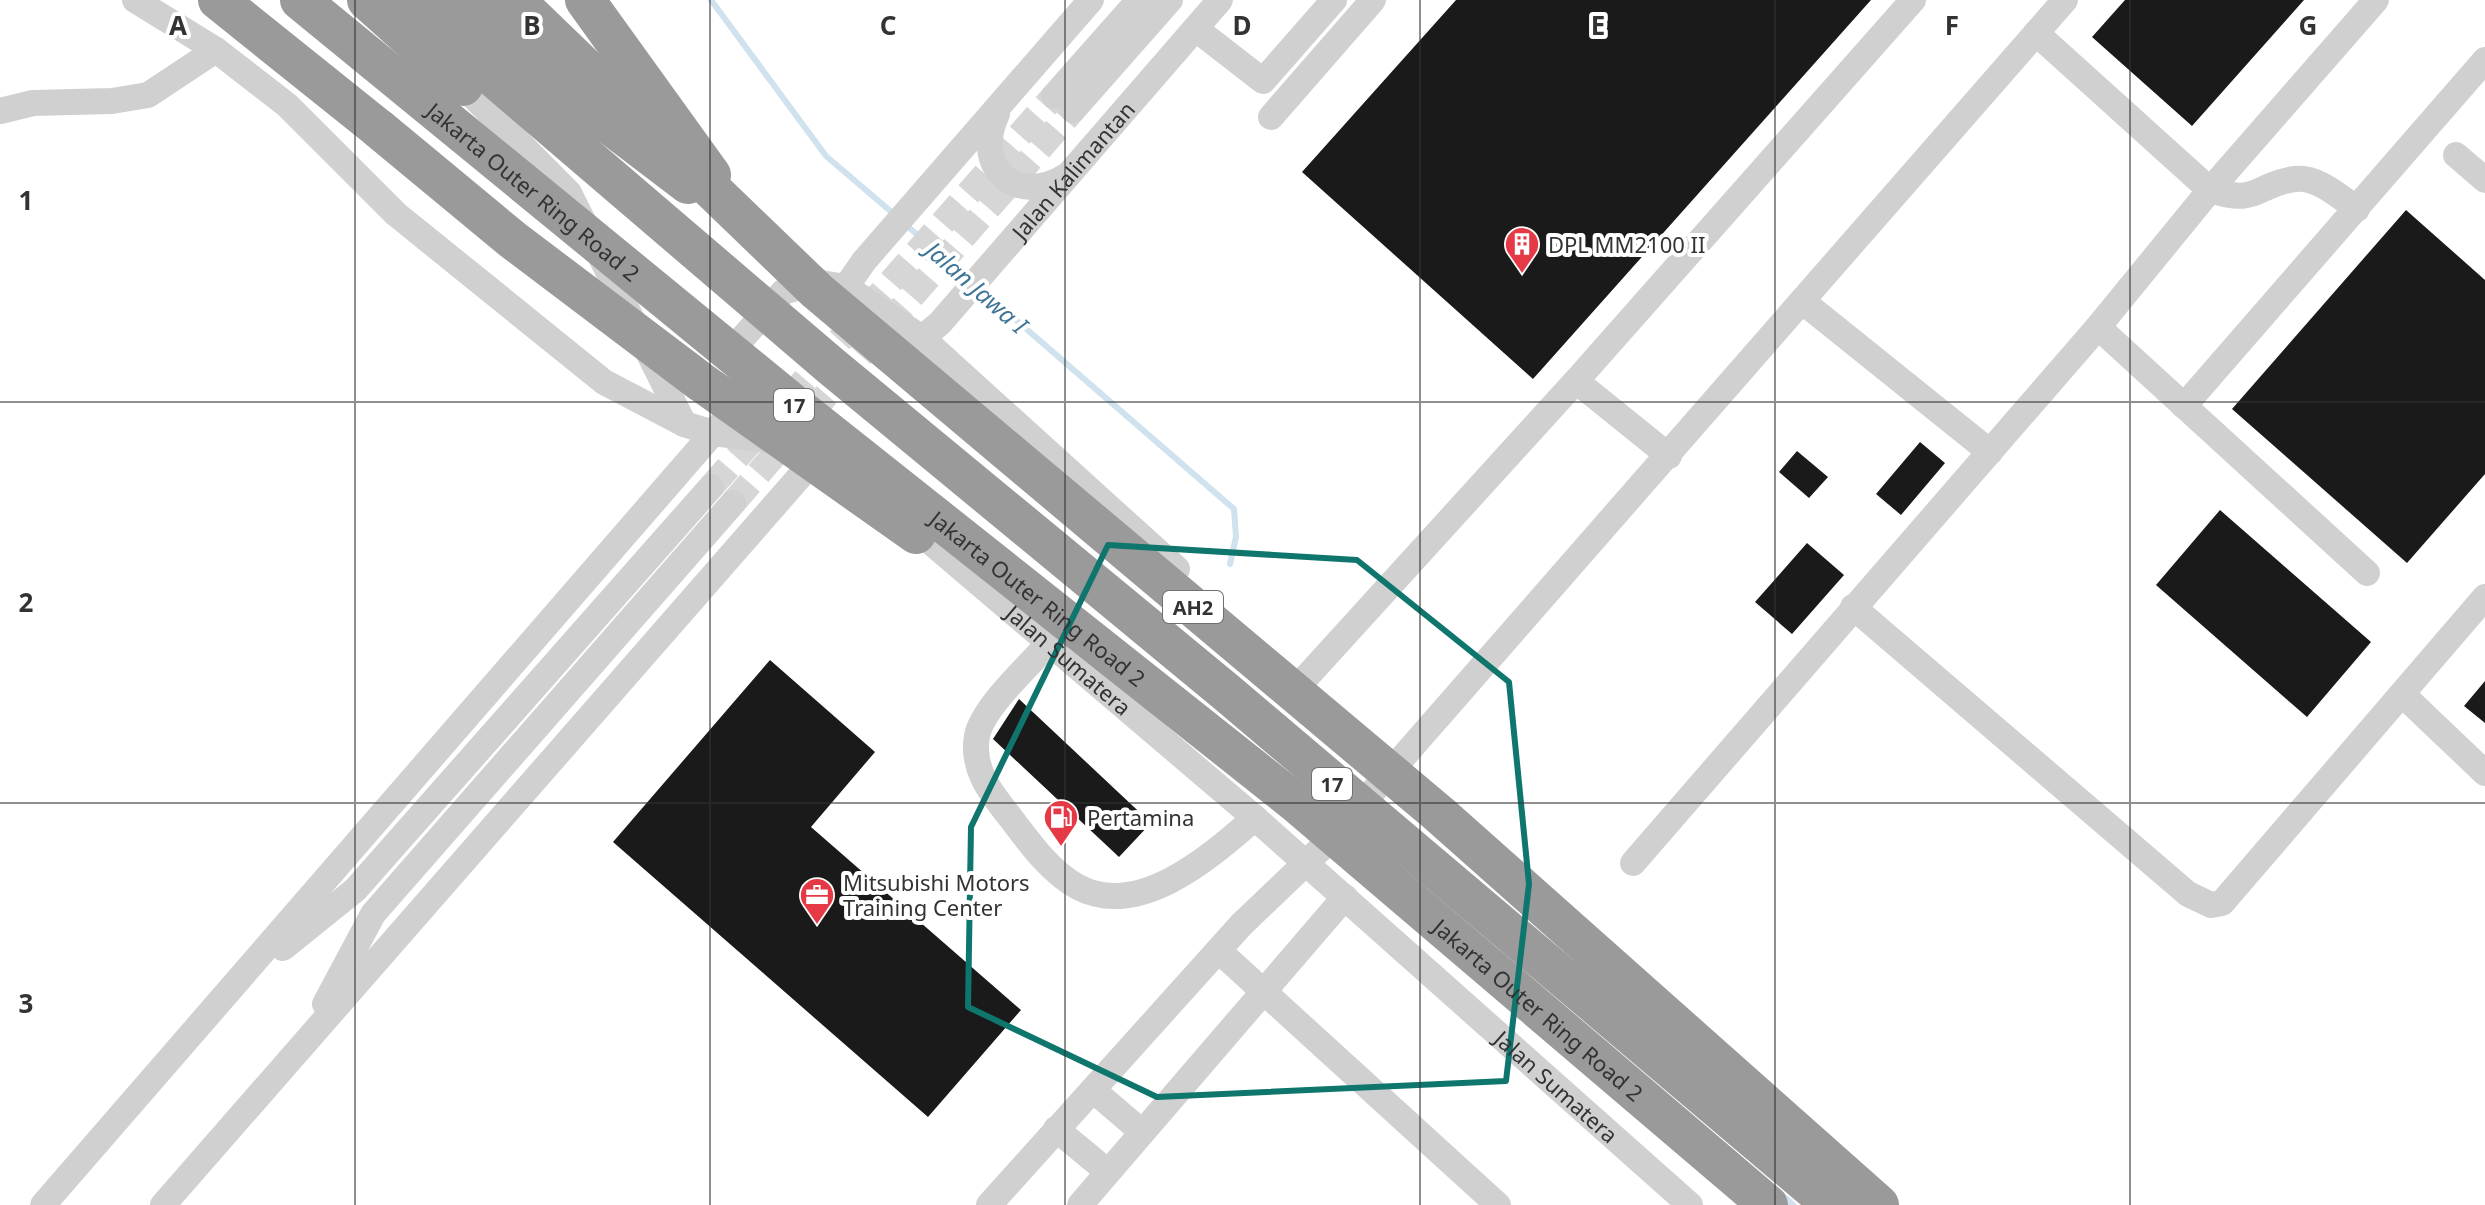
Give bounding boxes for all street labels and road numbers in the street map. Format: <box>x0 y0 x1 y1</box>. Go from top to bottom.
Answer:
street label: Jakarta Outer Ring Road 2 <box>419 94 646 288</box>
street label: Jalan Kalimantan <box>1003 95 1141 247</box>
road number: 17 <box>774 389 814 421</box>
street label: Jakarta Outer Ring Road 2 <box>923 502 1152 693</box>
road number: AH2 <box>1163 591 1223 623</box>
street label: Jalan Sumatera <box>998 597 1138 722</box>
road number: 17 <box>1312 768 1352 800</box>
street label: Jakarta Outer Ring Road 2 <box>1426 910 1650 1108</box>
street label: Jalan Sumatera <box>1487 1022 1625 1149</box>

